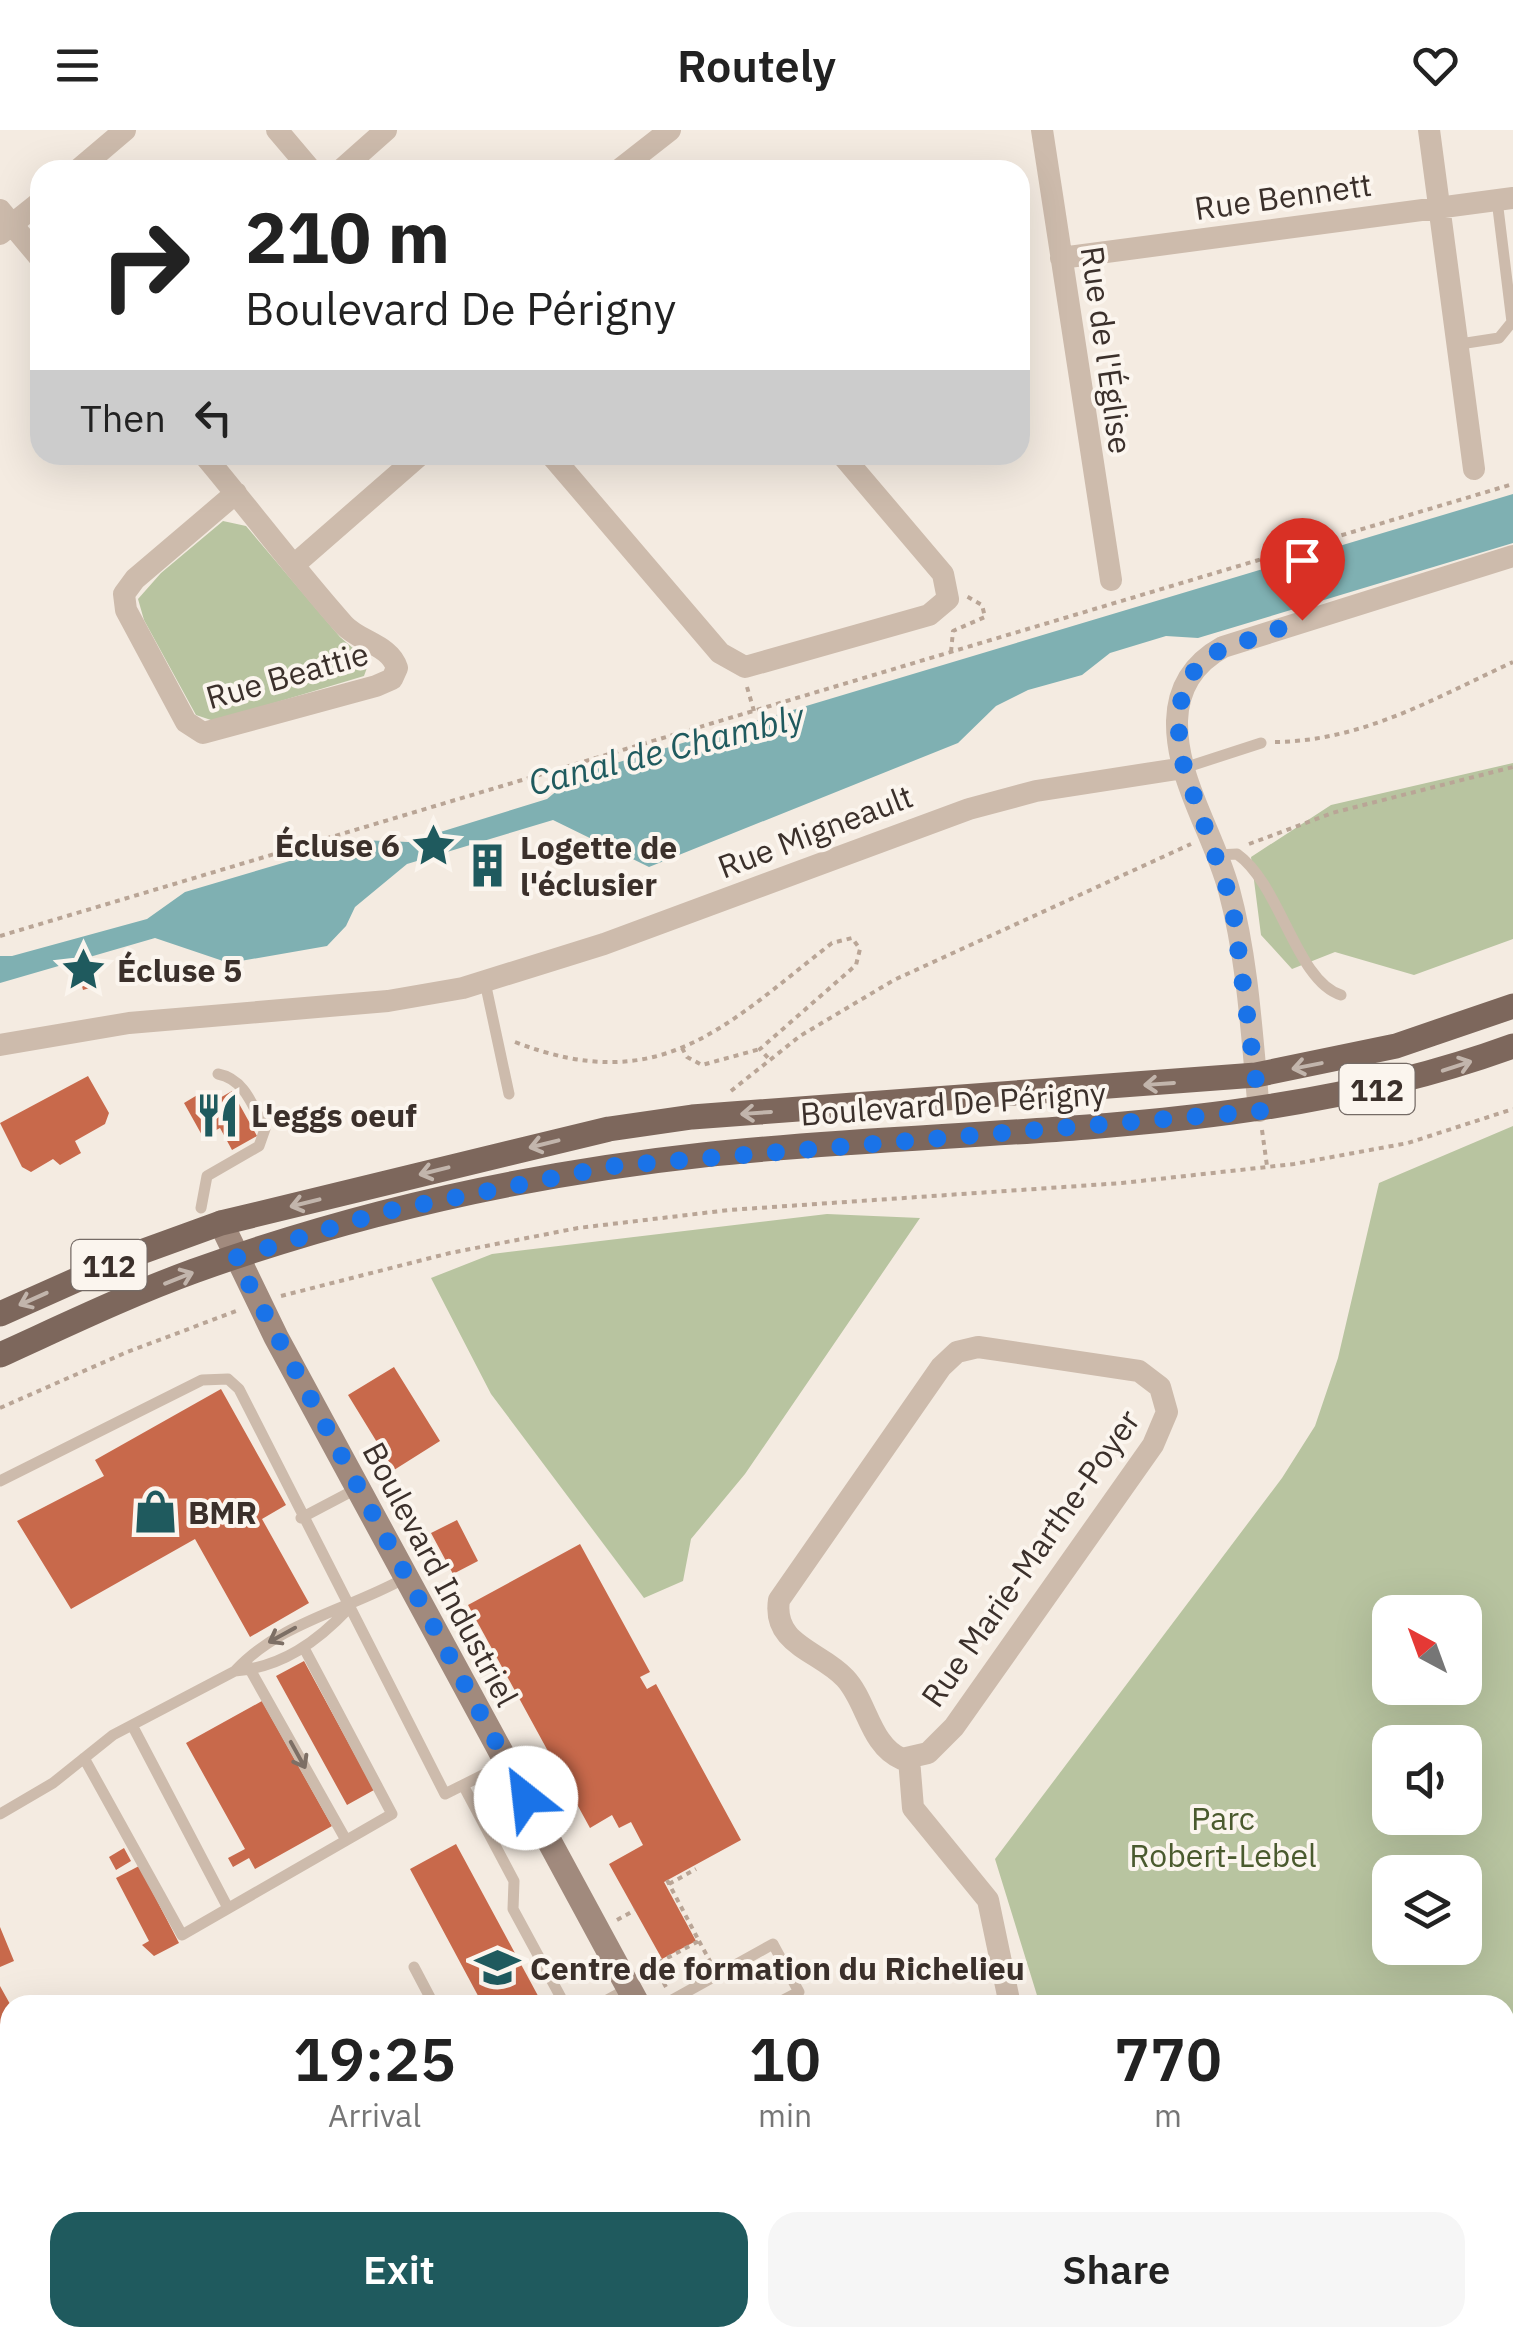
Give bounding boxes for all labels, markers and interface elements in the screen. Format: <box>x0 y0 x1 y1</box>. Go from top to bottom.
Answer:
text: Routely <box>677 36 836 94</box>
icon: menu <box>50 38 105 93</box>
icon: heart <box>1408 38 1463 93</box>
street label: Rue Bennett <box>1192 163 1374 229</box>
text: 210 m <box>245 191 450 282</box>
icon: right <box>80 200 210 330</box>
street label: Rue de l'Église <box>1072 244 1142 456</box>
text: Boulevard De Périgny <box>245 279 676 337</box>
icon: left <box>186 390 241 445</box>
text: Then <box>80 393 166 442</box>
pin <box>1260 518 1345 621</box>
icon: arrive <box>1275 533 1330 588</box>
street label: Rue Beattie <box>201 632 373 718</box>
water label: Canal de Chambly <box>523 692 811 805</box>
street label: Rue Migneault <box>712 775 918 887</box>
place icon: Écluse 6 <box>409 821 457 869</box>
place label: Écluse 6 <box>275 824 400 866</box>
place label: Logette de l'éclusier <box>520 826 677 905</box>
building icon: Logette de l'éclusier <box>463 841 511 889</box>
place icon: Écluse 5 <box>60 946 108 994</box>
place label: Écluse 5 <box>117 949 242 991</box>
one-way arrow <box>1440 1055 1472 1073</box>
one-way arrow <box>1292 1057 1324 1076</box>
road number: 112 <box>1340 1064 1414 1114</box>
street label: Boulevard De Périgny <box>799 1071 1107 1135</box>
one-way arrow <box>1143 1075 1175 1094</box>
restaurant icon: L'eggs oeuf <box>194 1091 242 1139</box>
place label: L'eggs oeuf <box>251 1094 417 1136</box>
one-way arrow <box>741 1104 773 1123</box>
one-way arrow <box>529 1136 560 1155</box>
one-way arrow <box>419 1163 451 1181</box>
one-way arrow <box>290 1195 322 1213</box>
road number: 112 <box>72 1240 146 1290</box>
one-way arrow <box>163 1267 193 1285</box>
one-way arrow <box>18 1291 49 1309</box>
street label: Rue Marie-Marthe-Poyer <box>911 1401 1149 1715</box>
street label: Boulevard Industriel <box>354 1435 528 1713</box>
shop icon: BMR <box>131 1488 179 1536</box>
place label: BMR <box>188 1491 257 1533</box>
north arrow <box>1372 1595 1482 1705</box>
map controls <box>1372 1595 1482 1965</box>
one-way arrow <box>267 1625 297 1645</box>
button: sound <box>1372 1725 1482 1835</box>
one-way arrow <box>289 1739 309 1769</box>
position arrow <box>474 1746 578 1850</box>
park label: Parc Robert-Lebel <box>1129 1797 1317 1876</box>
button: layers <box>1372 1855 1482 1965</box>
school or university icon: Centre de formation du Richelieu <box>473 1944 521 1992</box>
place label: Centre de formation du Richelieu <box>530 1947 1025 1989</box>
text: 19:25 <box>293 2019 456 2098</box>
text: 10 <box>749 2019 821 2098</box>
text: 770 <box>1114 2019 1222 2098</box>
text: Arrival <box>328 2094 421 2136</box>
text: min <box>758 2094 812 2136</box>
text: m <box>1154 2094 1182 2136</box>
button: Exit <box>50 2212 748 2327</box>
button: Share <box>768 2212 1465 2327</box>

